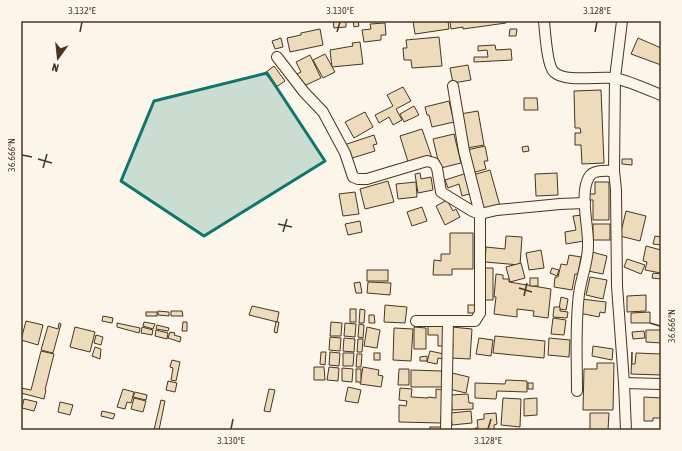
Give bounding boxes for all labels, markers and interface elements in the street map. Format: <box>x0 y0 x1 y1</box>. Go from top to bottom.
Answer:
text: 3.132°E <box>68 5 97 16</box>
text: 3.130°E <box>326 5 355 16</box>
text: 3.128°E <box>583 5 612 16</box>
north arrow <box>38 38 78 78</box>
text: N <box>51 61 60 74</box>
text: 36.666°N <box>6 138 17 172</box>
text: 36.666°N <box>666 309 677 343</box>
text: 3.130°E <box>217 435 246 446</box>
text: 3.128°E <box>474 435 503 446</box>

